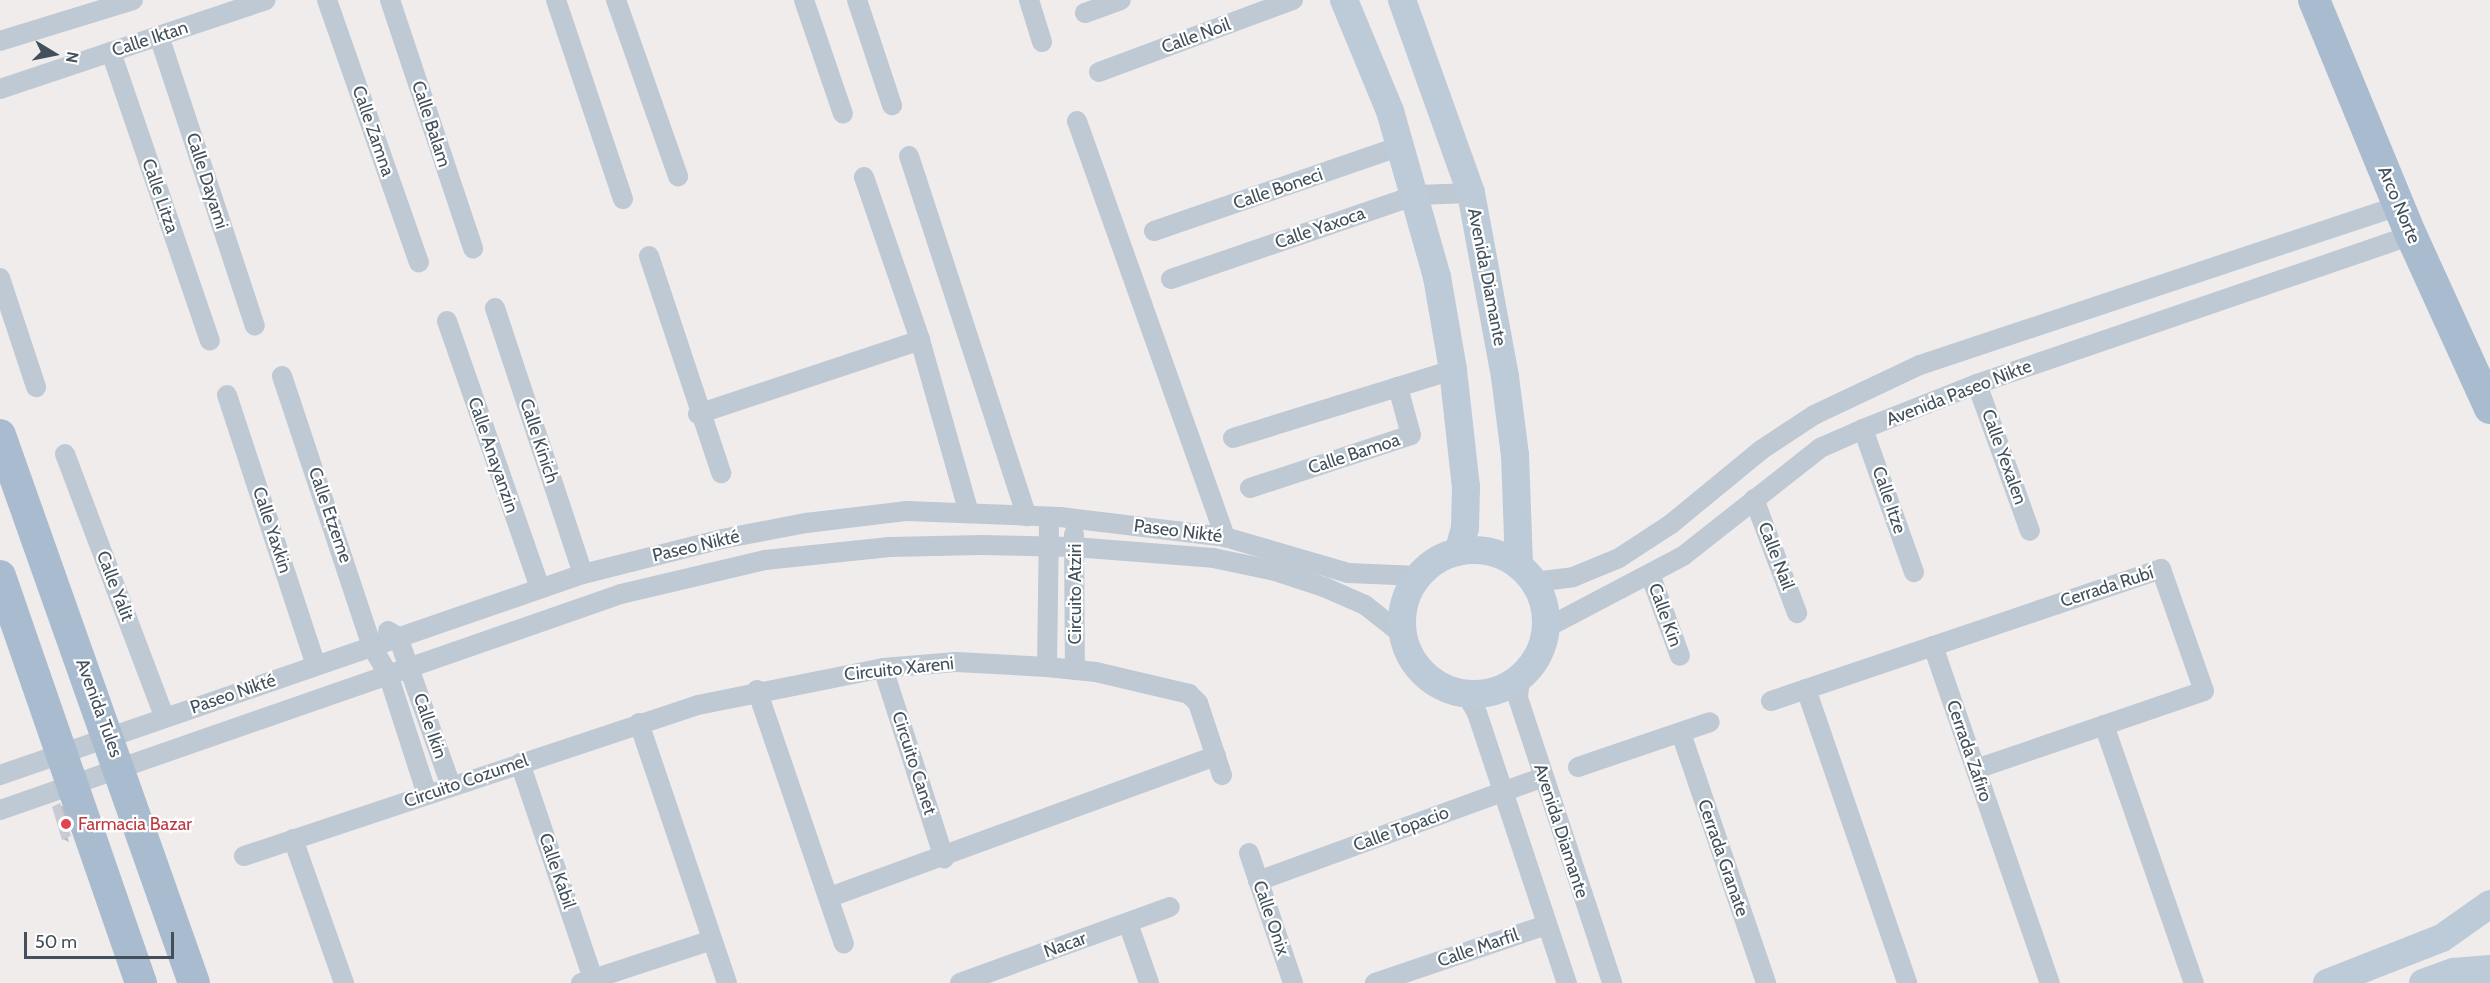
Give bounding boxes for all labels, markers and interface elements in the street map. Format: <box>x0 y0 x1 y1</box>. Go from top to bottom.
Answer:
street label: Calle Noil <box>1159 14 1233 58</box>
street label: Calle Iktan <box>109 17 191 61</box>
north arrow <box>24 24 84 84</box>
text: N <box>62 50 83 64</box>
street label: Calle Balam <box>407 78 455 170</box>
street label: Calle Zamna <box>347 83 399 179</box>
street label: Calle Dayami <box>181 130 233 232</box>
street label: Calle Litza <box>137 156 183 236</box>
street label: Arco Norte <box>2373 163 2425 247</box>
street label: Calle Boneci <box>1230 164 1326 214</box>
street label: Calle Yaxoca <box>1272 202 1368 254</box>
street label: Avenida Diamante <box>1463 206 1511 348</box>
street label: Avenida Paseo Nikte <box>1883 355 2035 431</box>
street label: Calle Anayanzin <box>463 394 523 516</box>
street label: Calle Kinich <box>515 396 563 486</box>
street label: Calle Yexalen <box>1977 406 2031 508</box>
street label: Calle Bamoa <box>1305 429 1403 479</box>
street label: Calle Etzeme <box>304 464 356 566</box>
street label: Calle Itze <box>1867 464 1911 536</box>
street label: Calle Yaxkin <box>248 484 296 576</box>
street label: Paseo Nikté <box>1133 515 1223 547</box>
street label: Calle Nail <box>1753 519 1799 593</box>
street label: Paseo Nikté <box>650 525 742 567</box>
street label: Circuito Atziri <box>1064 544 1086 644</box>
street label: Calle Yalit <box>92 548 138 624</box>
street label: Cerrada Rubí <box>2058 562 2156 612</box>
street label: Calle Kin <box>1644 580 1686 650</box>
street label: Circuito Xareni <box>843 653 955 685</box>
street label: Avenida Tules <box>71 656 127 760</box>
street label: Paseo Nikté <box>187 669 279 719</box>
street label: Calle Ikin <box>409 690 451 762</box>
street label: Cerrada Zafiro <box>1942 697 1996 805</box>
street label: Circuito Canet <box>887 709 941 817</box>
street label: Circuito Cozumel <box>401 750 531 812</box>
street label: Avenida Diamante <box>1529 761 1593 901</box>
street label: Cerrada Granate <box>1693 797 1753 919</box>
street label: Calle Topacio <box>1350 802 1452 856</box>
place label: Farmacia Bazar <box>78 813 192 835</box>
marker: Farmacia Bazar <box>59 817 73 831</box>
street label: Calle Kabil <box>534 830 580 912</box>
street label: Calle Onix <box>1248 878 1294 958</box>
scale bar <box>27 920 177 958</box>
street label: Calle Marfil <box>1435 924 1521 972</box>
street label: Nacar <box>1041 927 1089 963</box>
text: 50 m <box>35 931 77 953</box>

